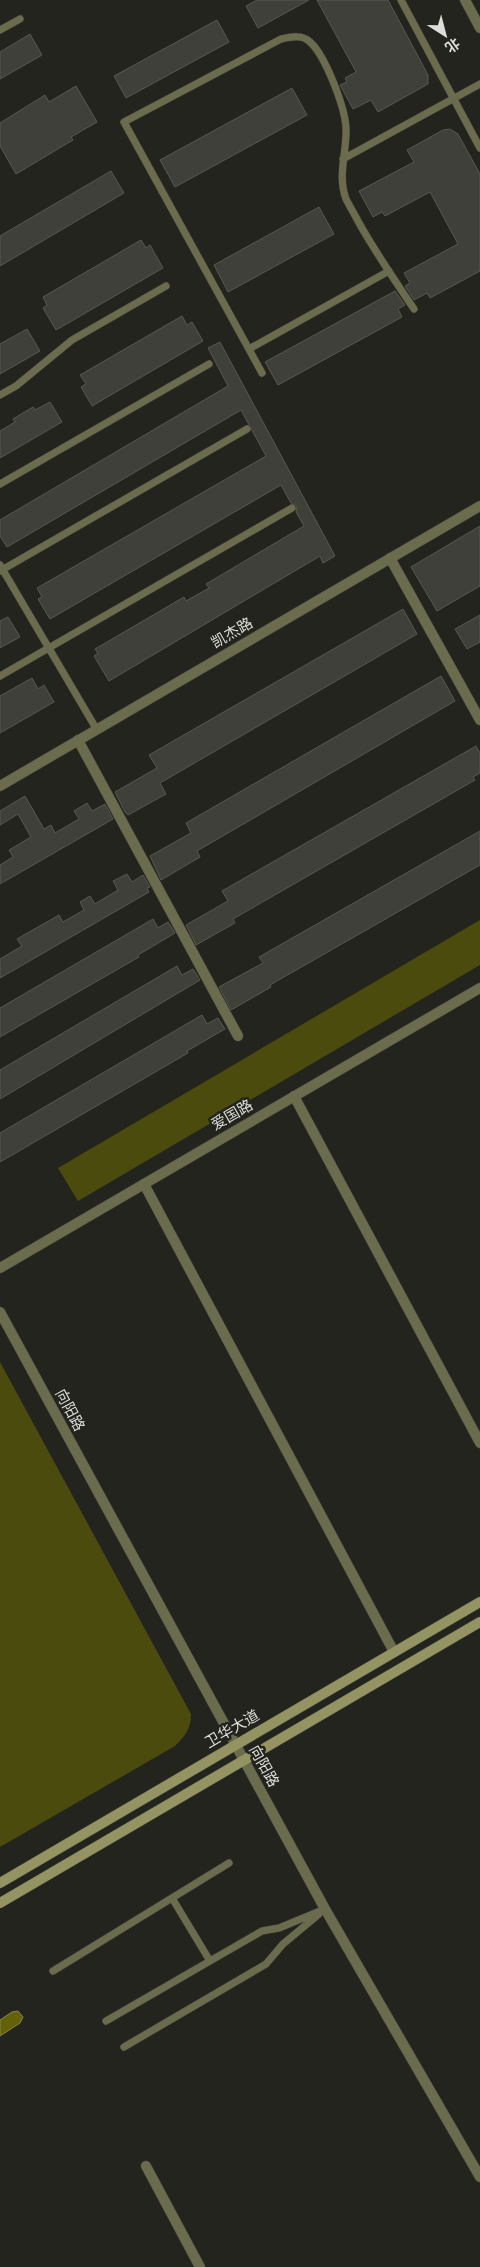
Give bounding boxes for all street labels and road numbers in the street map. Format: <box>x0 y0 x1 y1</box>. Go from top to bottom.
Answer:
street label: 凯杰路 <box>208 614 256 652</box>
street label: 爱国路 <box>208 1096 256 1134</box>
street label: 向阳路 <box>51 1386 89 1434</box>
street label: 卫华大道 <box>202 1706 262 1752</box>
street label: 向阳路 <box>245 1742 283 1790</box>

